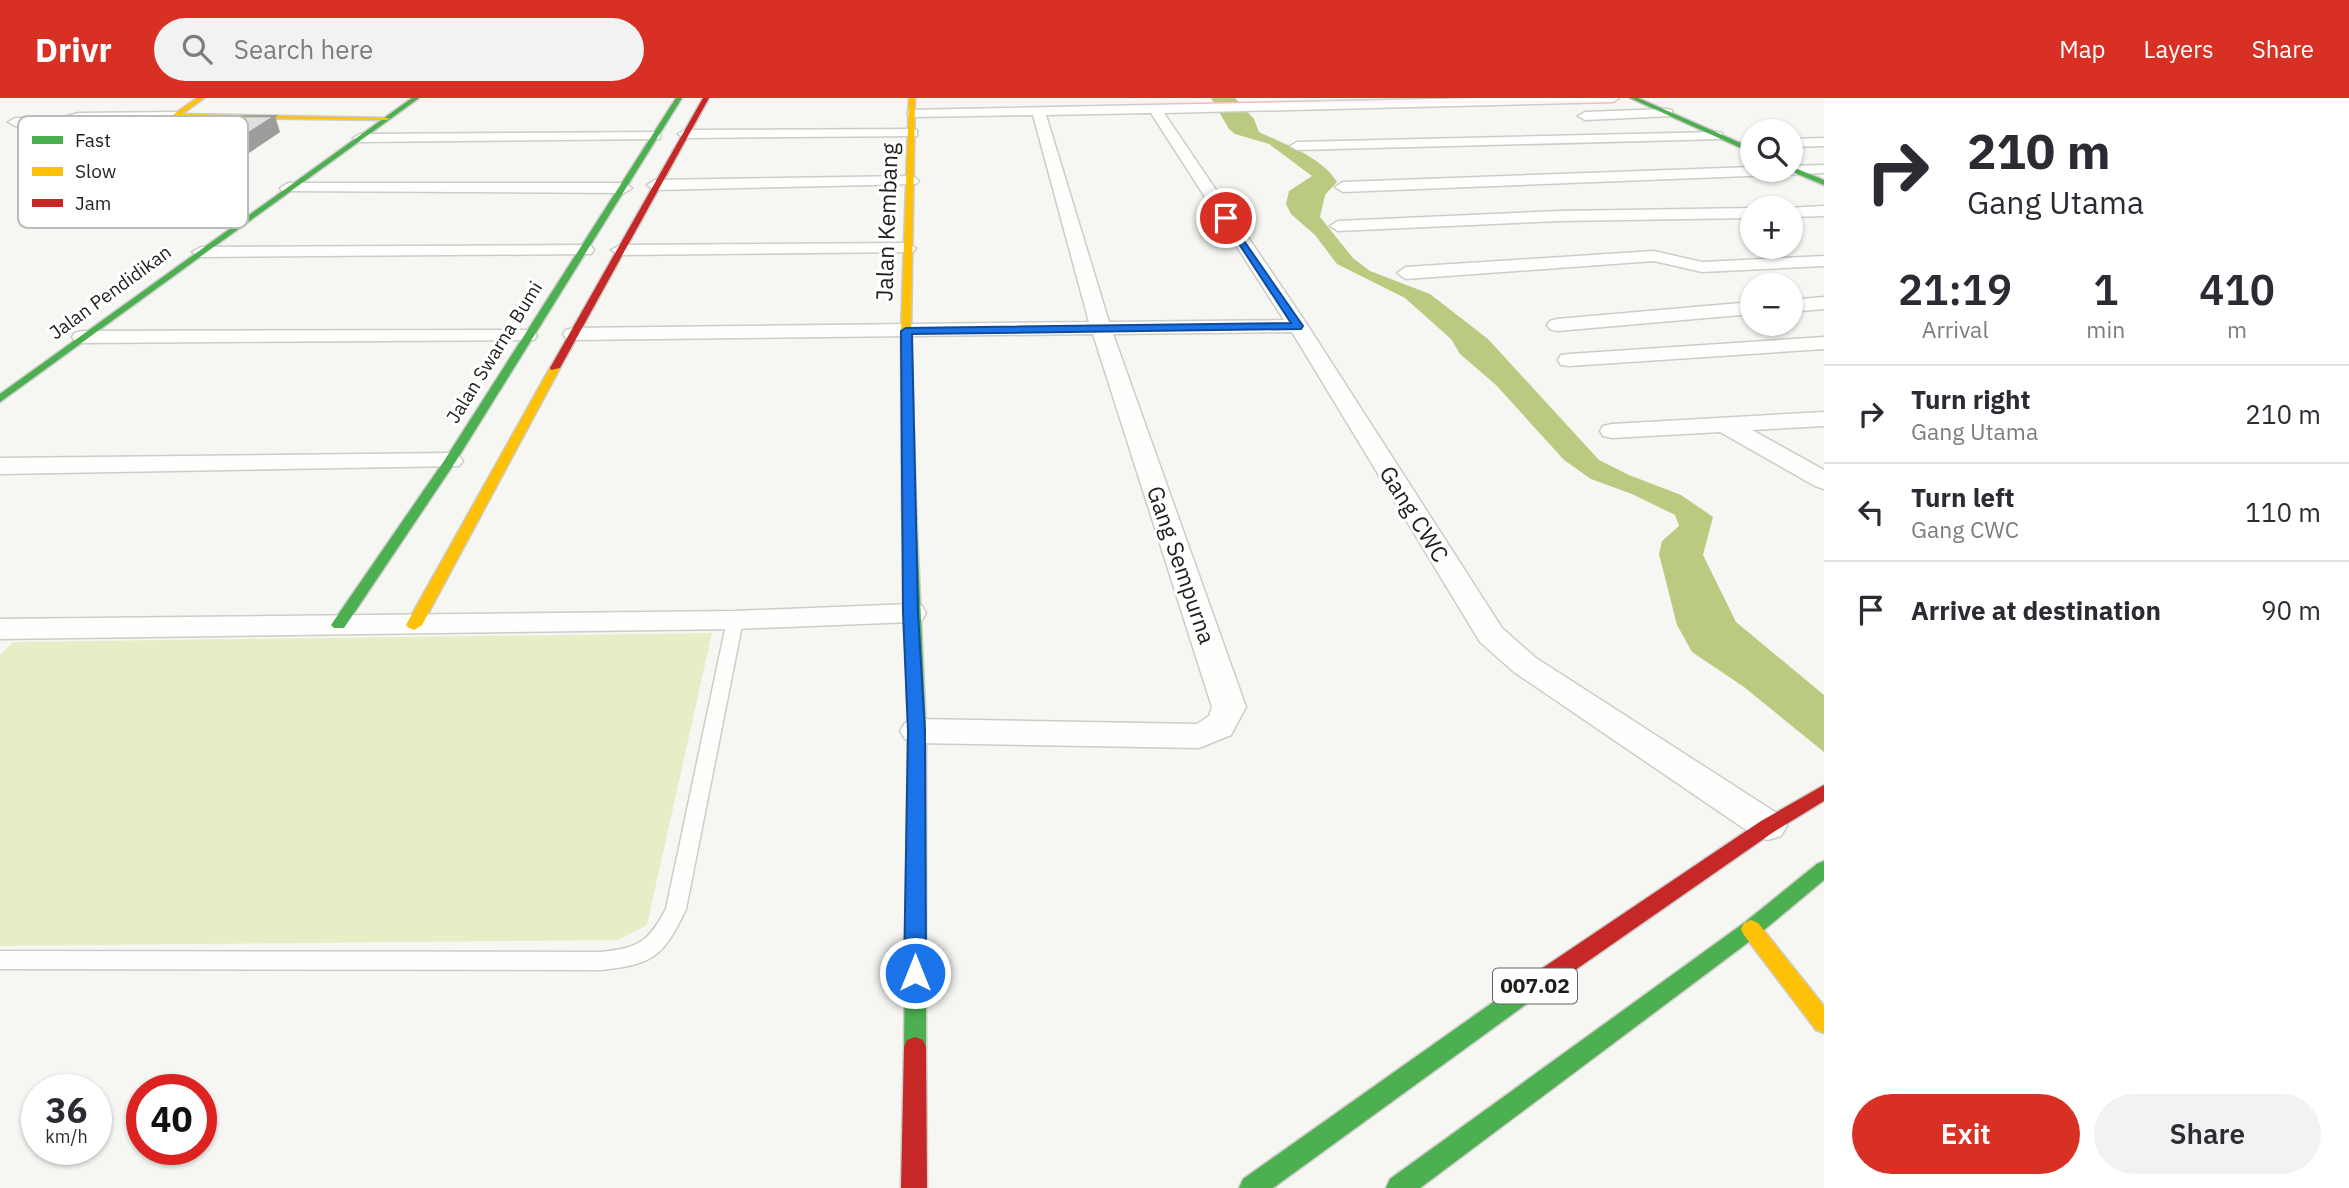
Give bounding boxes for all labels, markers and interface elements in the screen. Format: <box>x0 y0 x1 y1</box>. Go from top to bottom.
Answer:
search box <box>154 18 644 81</box>
text: Drivr <box>35 28 112 71</box>
icon: search <box>178 30 216 68</box>
text: Search here <box>234 32 373 66</box>
text: Map <box>2059 33 2106 65</box>
text: Layers <box>2144 33 2214 65</box>
text: Share <box>2252 33 2314 65</box>
legend <box>18 116 248 228</box>
map controls <box>1740 119 1803 336</box>
button: search <box>1740 119 1803 182</box>
text: 210 m <box>1967 119 2111 182</box>
icon: right <box>1852 126 1943 217</box>
text: Fast <box>75 128 111 152</box>
street label: Jalan Kembang <box>868 142 904 302</box>
text: Slow <box>75 159 116 183</box>
text: Gang Utama <box>1967 181 2144 223</box>
pin <box>1196 188 1256 248</box>
text: Jam <box>75 191 111 215</box>
button: + <box>1740 196 1803 259</box>
icon: arrive <box>1207 199 1245 237</box>
street label: Jalan Pendidikan <box>44 240 176 344</box>
text: 21:19 <box>1898 262 2012 317</box>
text: 1 <box>2093 262 2118 317</box>
text: 410 <box>2199 262 2275 317</box>
button: − <box>1740 273 1803 336</box>
street label: Jalan Swarna Bumi <box>441 277 547 427</box>
text: Arrival <box>1922 314 1989 344</box>
text: min <box>2086 314 2125 344</box>
text: m <box>2227 314 2247 344</box>
text: Turn right <box>1911 382 2030 416</box>
icon: right <box>1852 395 1890 433</box>
text: 210 m <box>2245 397 2321 431</box>
text: Gang Utama <box>1911 416 2038 446</box>
street label: Gang CWC <box>1373 460 1456 567</box>
text: Turn left <box>1911 480 2014 514</box>
street label: Gang Sempurna <box>1141 482 1223 648</box>
icon: left <box>1852 493 1890 531</box>
text: 110 m <box>2245 495 2321 529</box>
text: Gang CWC <box>1911 514 2019 544</box>
icon: arrive <box>1852 591 1890 629</box>
text: Arrive at destination <box>1911 593 2161 627</box>
text: 90 m <box>2261 593 2321 627</box>
position arrow <box>878 936 952 1010</box>
road number: 007.02 <box>1493 968 1577 1004</box>
speed limit sign: 40 <box>126 1074 217 1165</box>
text: 36 <box>45 1087 88 1133</box>
button: Exit <box>1852 1094 2080 1174</box>
button: Share <box>2094 1094 2321 1174</box>
text: km/h <box>45 1125 88 1148</box>

